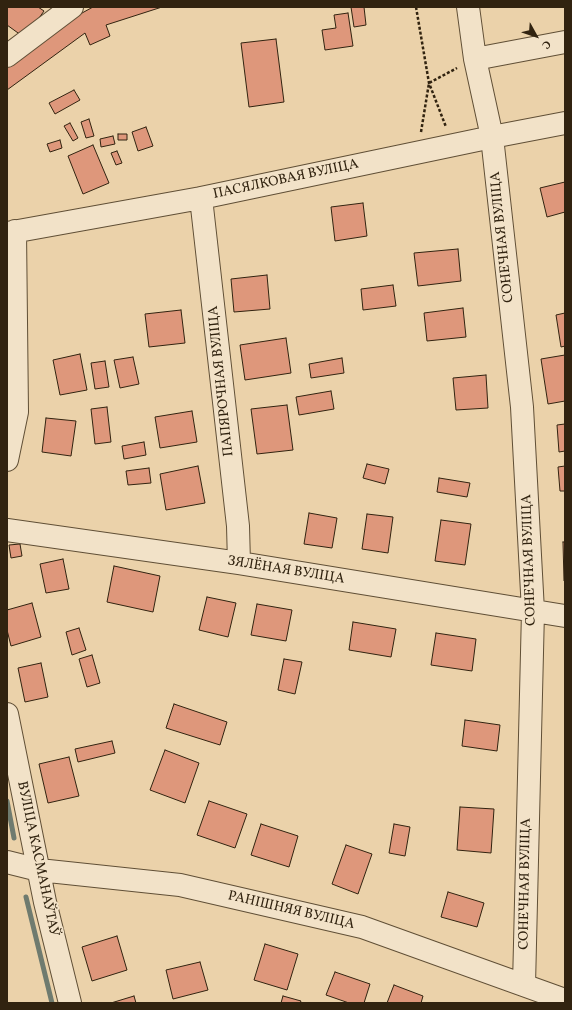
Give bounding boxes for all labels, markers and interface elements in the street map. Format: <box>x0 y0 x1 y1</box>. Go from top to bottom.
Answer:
north arrow <box>516 16 556 56</box>
text: С <box>538 36 554 52</box>
street label: ПАСЯЛКОВАЯ ВУЛІЦА <box>212 156 360 204</box>
street label: СОНЕЧНАЯ ВУЛІЦА <box>488 171 518 303</box>
street label: ПАПЯРОЧНАЯ ВУЛІЦА <box>206 305 238 457</box>
street label: СОНЕЧНАЯ ВУЛІЦА <box>519 494 541 626</box>
street label: ЗЯЛЁНАЯ ВУЛІЦА <box>226 553 346 589</box>
street label: ВУЛІЦА КАСМАНАЎТАЎ <box>12 780 62 938</box>
street label: СОНЕЧНАЯ ВУЛІЦА <box>516 818 536 950</box>
street label: РАНІШНЯЯ ВУЛІЦА <box>226 888 356 934</box>

